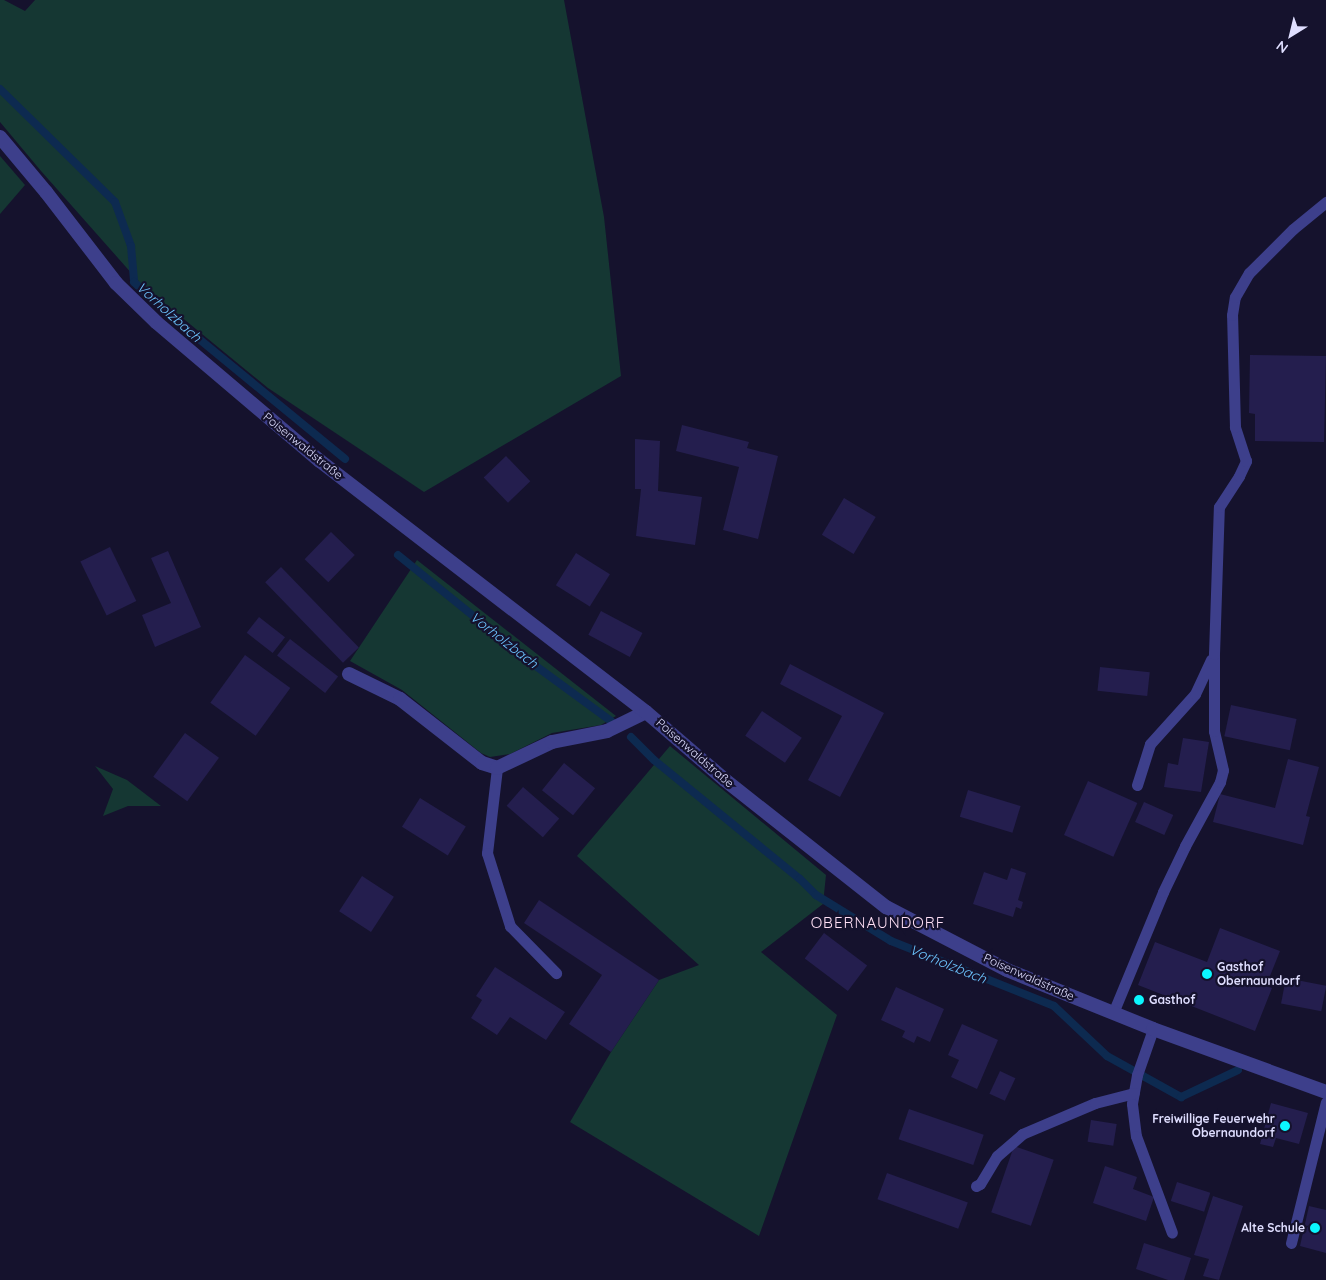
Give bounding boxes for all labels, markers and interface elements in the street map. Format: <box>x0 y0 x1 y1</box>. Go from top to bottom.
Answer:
north arrow <box>1266 10 1316 60</box>
text: N <box>1273 37 1292 57</box>
water label: Vorholzbach <box>133 279 205 345</box>
street label: Poisenwaldstraße <box>260 410 346 482</box>
water label: Vorholzbach <box>467 608 541 672</box>
street label: Poisenwaldstraße <box>653 715 737 791</box>
district label: OBERNAUNDORF <box>809 914 947 932</box>
water label: Vorholzbach <box>907 941 989 987</box>
street label: Poisenwaldstraße <box>981 951 1077 1003</box>
place label: Gasthof Obernaundorf <box>1217 960 1300 988</box>
marker: Gasthof Obernaundorf <box>1201 968 1213 980</box>
place label: Gasthof <box>1149 993 1196 1007</box>
marker: Gasthof <box>1133 994 1145 1006</box>
place label: Freiwillige Feuerwehr Obernaundorf <box>1152 1112 1275 1140</box>
marker: Freiwillige Feuerwehr Obernaundorf <box>1279 1120 1291 1132</box>
place label: Alte Schule <box>1241 1221 1305 1235</box>
marker: Alte Schule <box>1309 1222 1321 1234</box>

